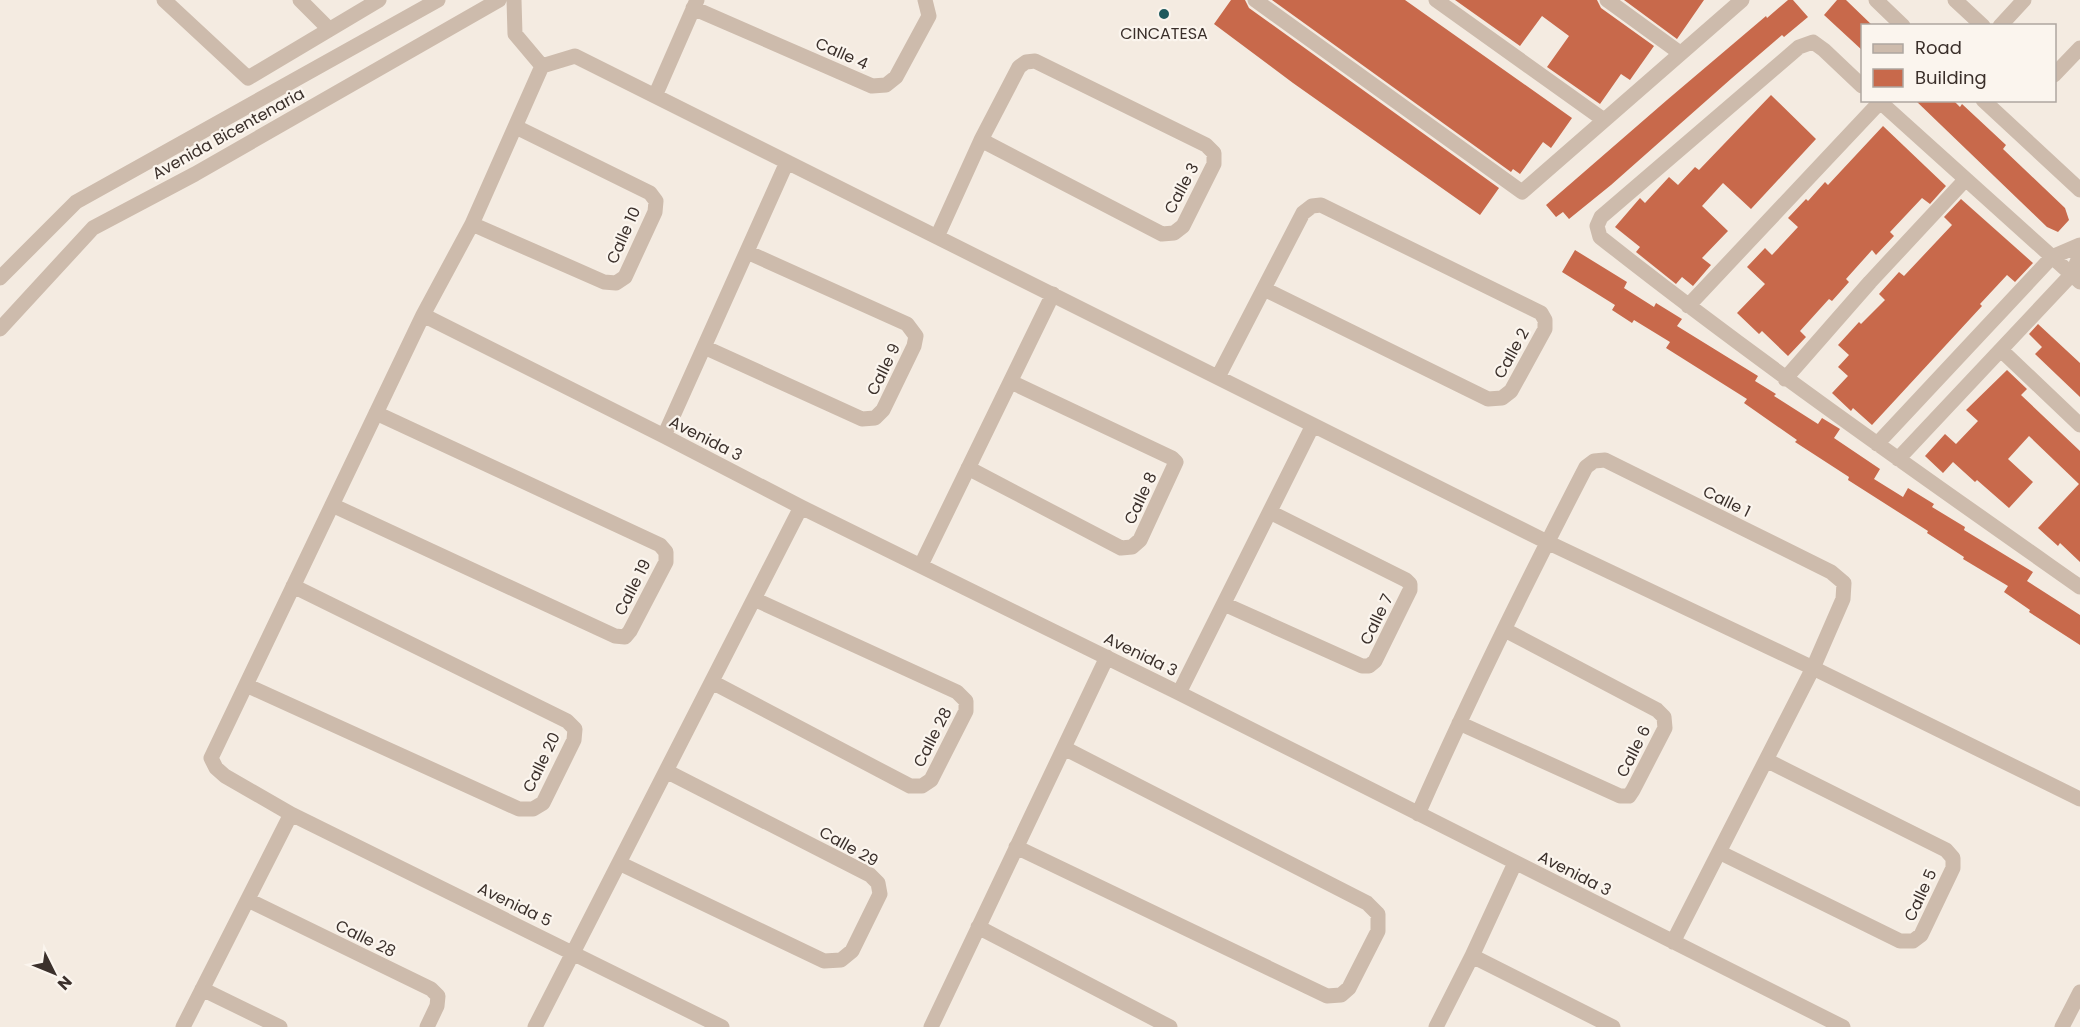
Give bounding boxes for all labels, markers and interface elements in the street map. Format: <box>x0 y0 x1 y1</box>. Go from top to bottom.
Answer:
marker: CINCATESA <box>1157 7 1171 21</box>
place label: CINCATESA <box>1120 22 1208 45</box>
legend <box>1861 24 2056 102</box>
street label: Calle 4 <box>812 32 872 75</box>
text: Road <box>1915 35 1962 60</box>
text: Building <box>1915 65 1987 90</box>
street label: Avenida Bicentenaria <box>148 82 309 185</box>
street label: Calle 3 <box>1158 159 1204 218</box>
street label: Calle 10 <box>601 203 646 267</box>
street label: Calle 2 <box>1488 324 1535 383</box>
street label: Calle 9 <box>861 339 906 399</box>
street label: Avenida 3 <box>665 410 746 467</box>
street label: Calle 8 <box>1118 468 1163 528</box>
street label: Calle 1 <box>1699 480 1754 523</box>
street label: Calle 19 <box>608 555 656 619</box>
street label: Calle 7 <box>1354 590 1399 649</box>
street label: Avenida 3 <box>1100 627 1181 682</box>
street label: Calle 28 <box>908 703 957 771</box>
street label: Calle 6 <box>1611 721 1656 781</box>
street label: Calle 20 <box>517 728 566 796</box>
street label: Calle 29 <box>815 821 883 872</box>
street label: Avenida 3 <box>1534 845 1615 902</box>
street label: Calle 5 <box>1898 865 1943 925</box>
street label: Avenida 5 <box>474 877 556 932</box>
street label: Calle 28 <box>332 914 400 963</box>
north arrow <box>24 943 84 1003</box>
text: N <box>52 971 77 995</box>

